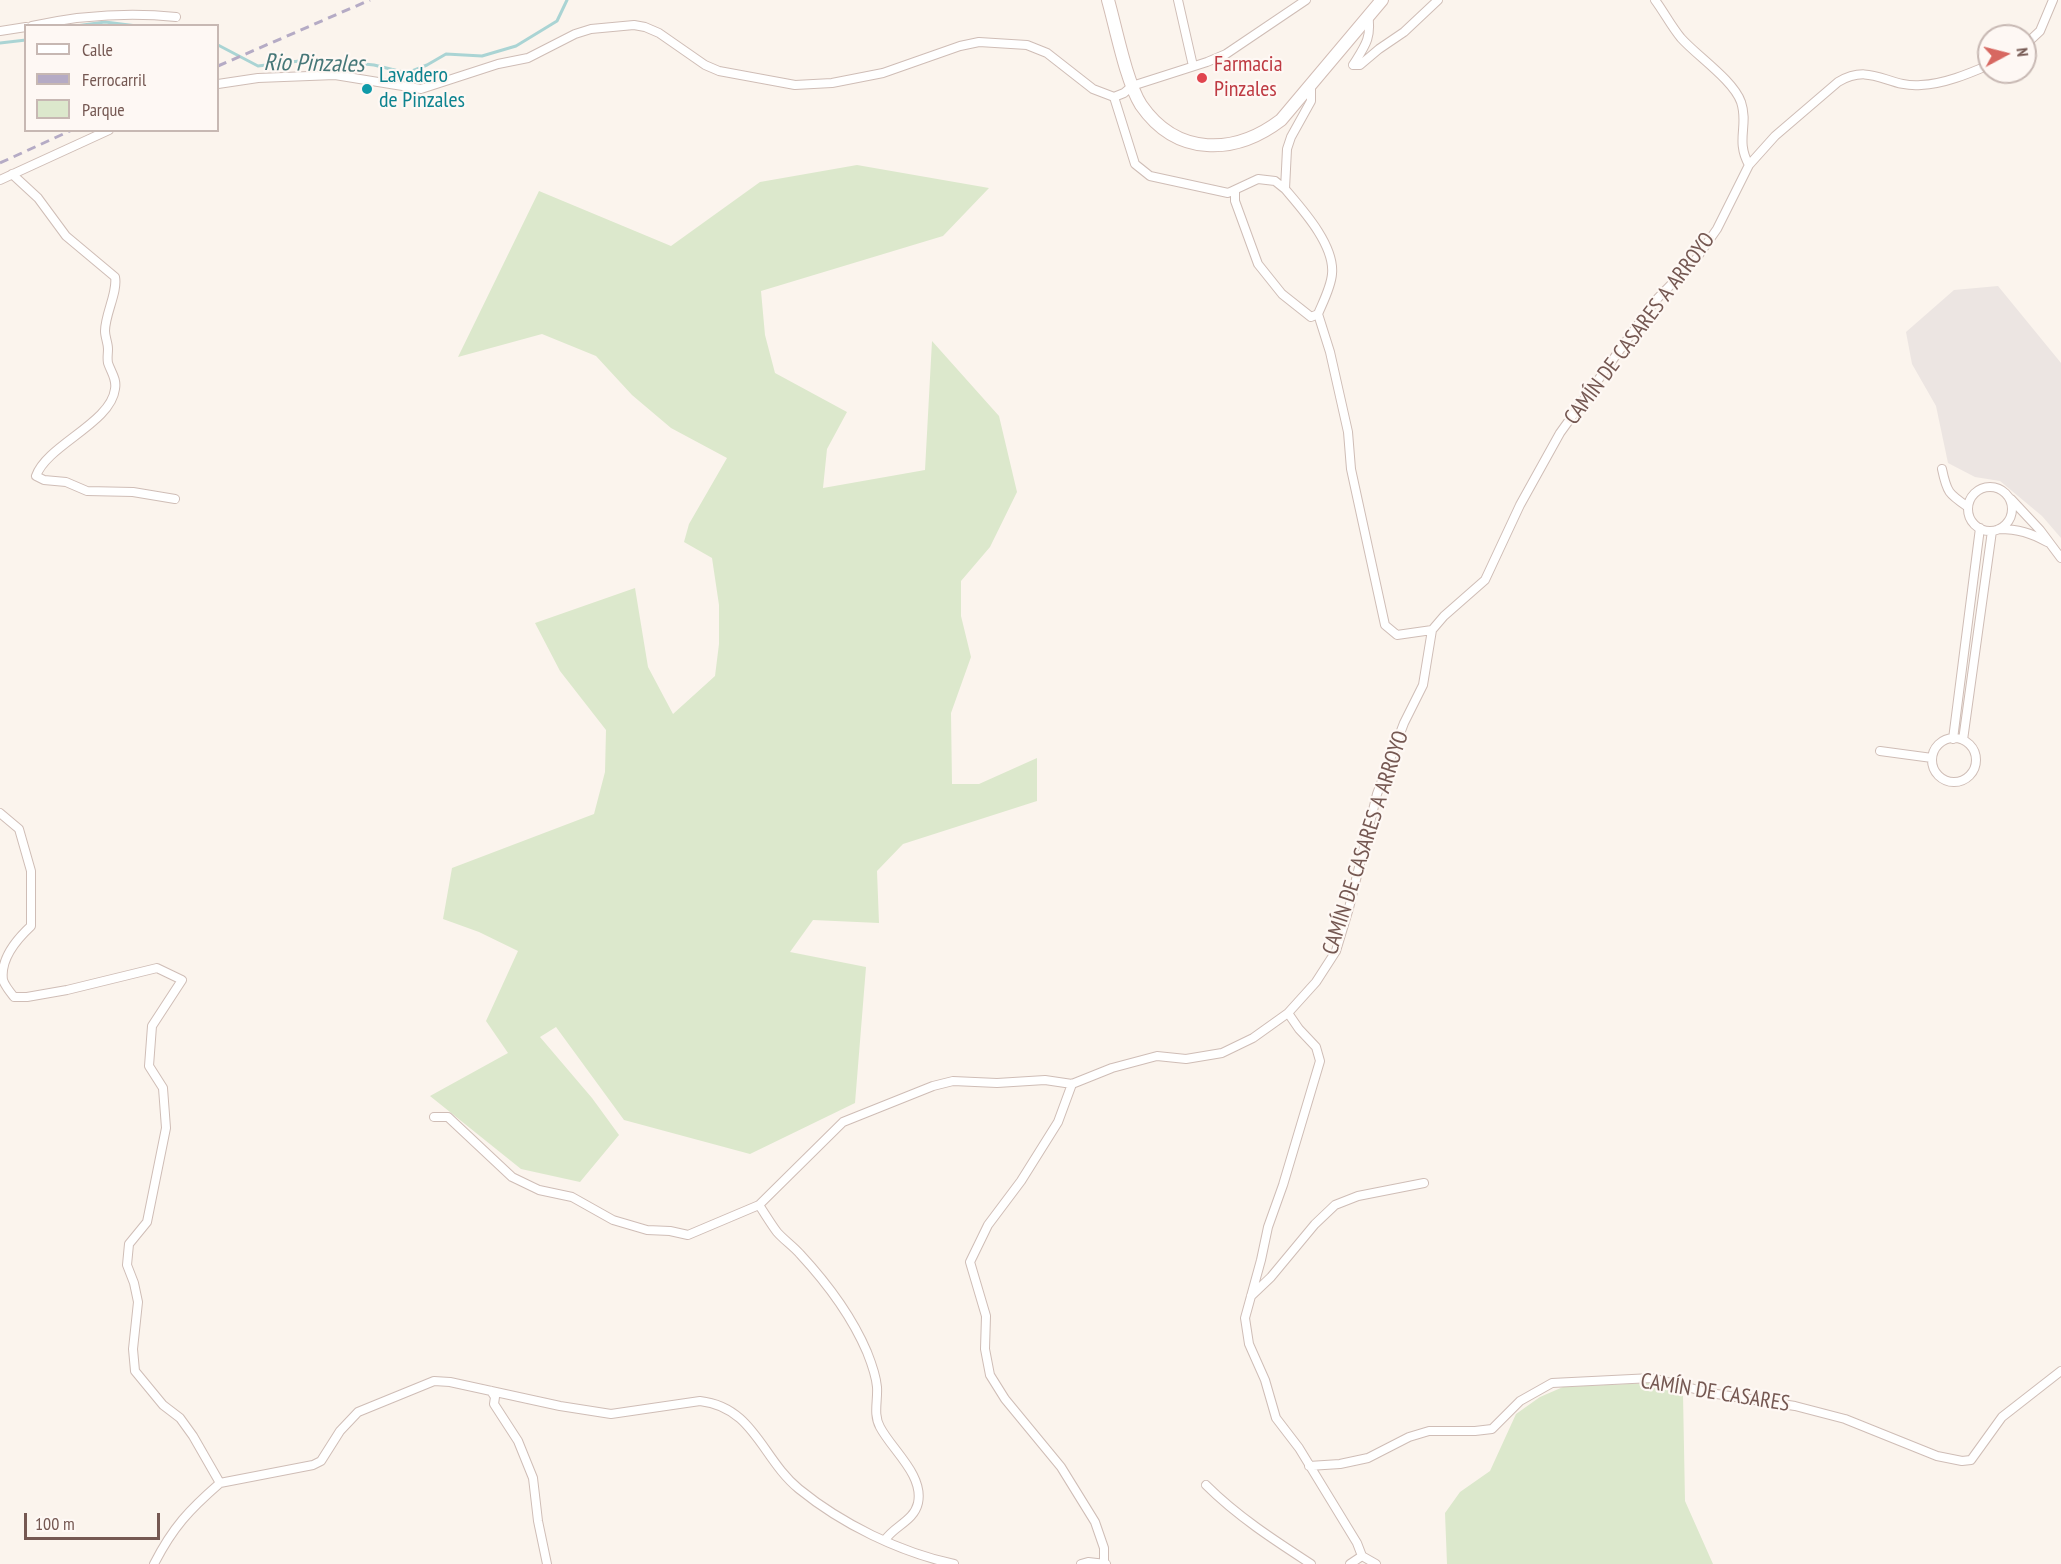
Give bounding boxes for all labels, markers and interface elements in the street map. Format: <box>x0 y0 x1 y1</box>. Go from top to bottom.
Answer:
legend <box>24 24 219 132</box>
north arrow <box>1977 24 2037 84</box>
text: Calle <box>82 38 113 61</box>
text: N <box>2012 47 2033 58</box>
water label: Rio Pinzales <box>263 49 365 79</box>
place label: Farmacia Pinzales <box>1214 52 1282 104</box>
place label: Lavadero de Pinzales <box>379 63 465 114</box>
text: Ferrocarril <box>82 68 146 91</box>
marker: Farmacia Pinzales <box>1195 71 1209 85</box>
marker: Lavadero de Pinzales <box>360 82 374 96</box>
text: Parque <box>82 98 125 121</box>
street label: CAMÍN DE CASARES A ARROYO <box>1559 228 1721 430</box>
street label: CAMÍN DE CASARES A ARROYO <box>1317 728 1415 958</box>
street label: CAMÍN DE CASARES <box>1639 1368 1791 1418</box>
scale bar <box>27 1501 164 1539</box>
text: 100 m <box>35 1512 75 1535</box>

